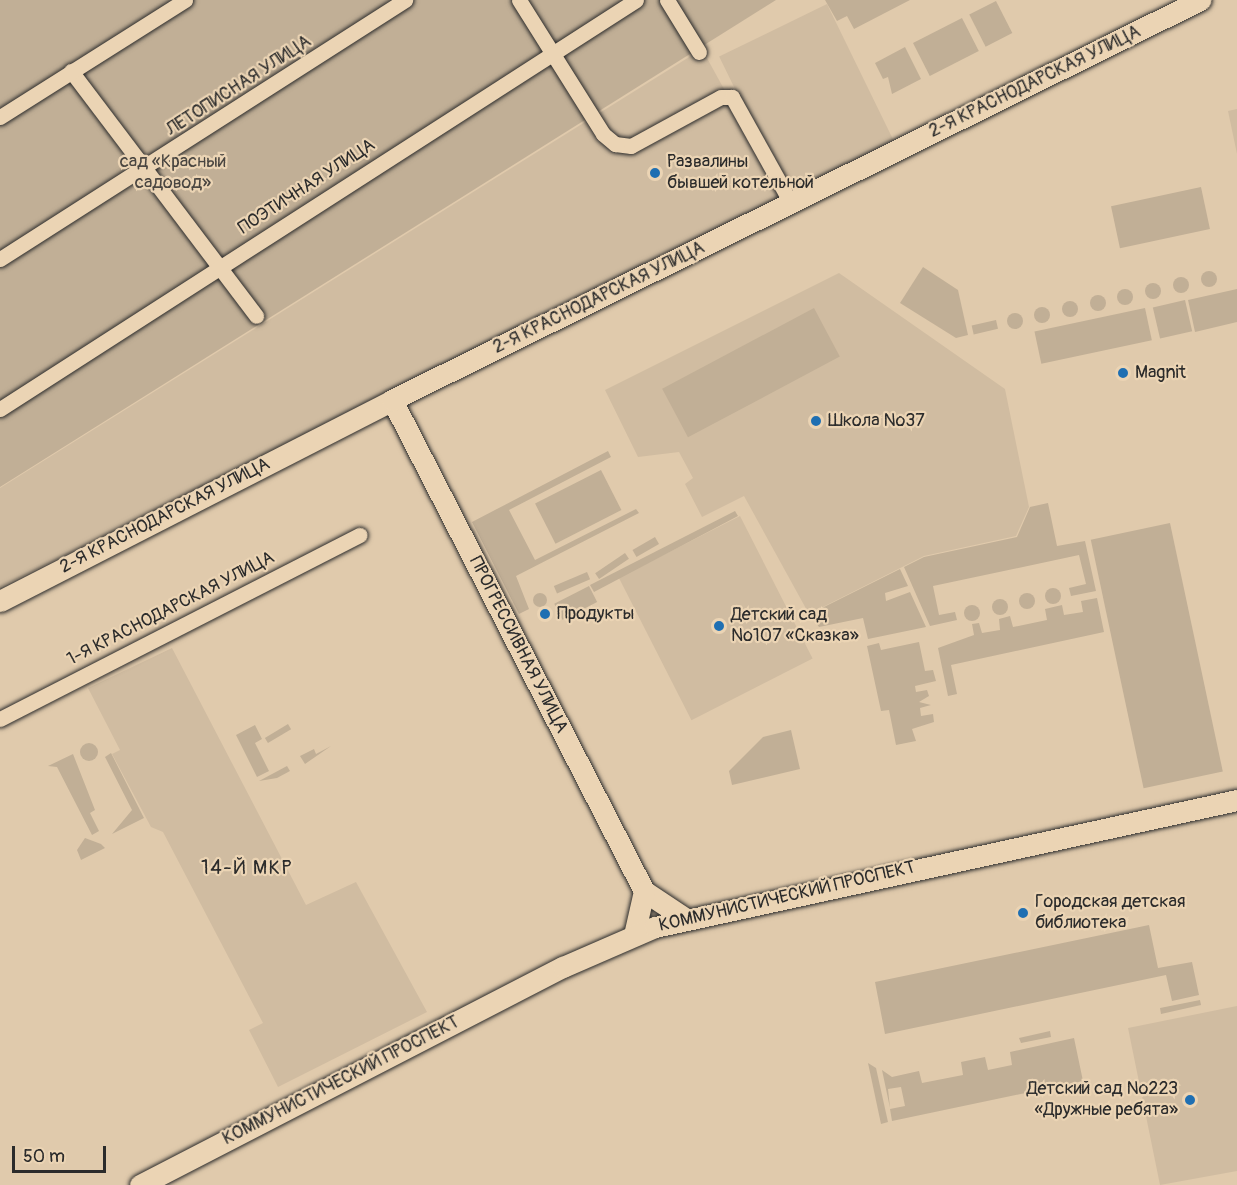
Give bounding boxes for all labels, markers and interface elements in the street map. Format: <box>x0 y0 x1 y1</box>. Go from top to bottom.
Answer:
street label: 2-Я КРАСНОДАРСКАЯ УЛИЦА <box>926 21 1144 143</box>
street label: ЛЕТОПИСНАЯ УЛИЦА <box>162 31 316 141</box>
street label: ПОЭТИЧНАЯ УЛИЦА <box>234 135 380 239</box>
park label: сад «Красный садовод» <box>120 152 226 195</box>
place label: Развалины бывшей котельной <box>667 152 814 195</box>
marker: Развалины бывшей котельной <box>648 166 662 180</box>
street label: 2-Я КРАСНОДАРСКАЯ УЛИЦА <box>490 237 708 359</box>
place label: Magnit <box>1135 362 1186 384</box>
marker: Magnit <box>1116 366 1130 380</box>
place label: Школа №37 <box>828 410 925 432</box>
marker: Школа №37 <box>809 414 823 428</box>
street label: 2-Я КРАСНОДАРСКАЯ УЛИЦА <box>56 454 274 578</box>
street label: 1-Я КРАСНОДАРСКАЯ УЛИЦА <box>64 547 278 671</box>
street label: ПРОГРЕССИВНАЯ УЛИЦА <box>464 553 572 737</box>
place label: Продукты <box>557 603 634 625</box>
place label: Детский сад №107 «Сказка» <box>731 605 859 648</box>
marker: Продукты <box>538 607 552 621</box>
marker: Детский сад №107 «Сказка» <box>712 619 726 633</box>
district label: 14-Й МКР <box>201 855 293 879</box>
street label: КОММУНИСТИЧЕСКИЙ ПРОСПЕКТ <box>657 857 917 937</box>
place label: Городская детская библиотека <box>1035 892 1185 934</box>
marker: Городская детская библиотека <box>1016 906 1030 920</box>
street label: КОММУНИСТИЧЕСКИЙ ПРОСПЕКТ <box>219 1012 463 1150</box>
place label: Детский сад №223 «Дружные ребята» <box>1027 1079 1178 1122</box>
marker: Детский сад №223 «Дружные ребята» <box>1183 1093 1197 1107</box>
scale bar <box>15 1134 110 1172</box>
text: 50 m <box>23 1145 65 1168</box>

